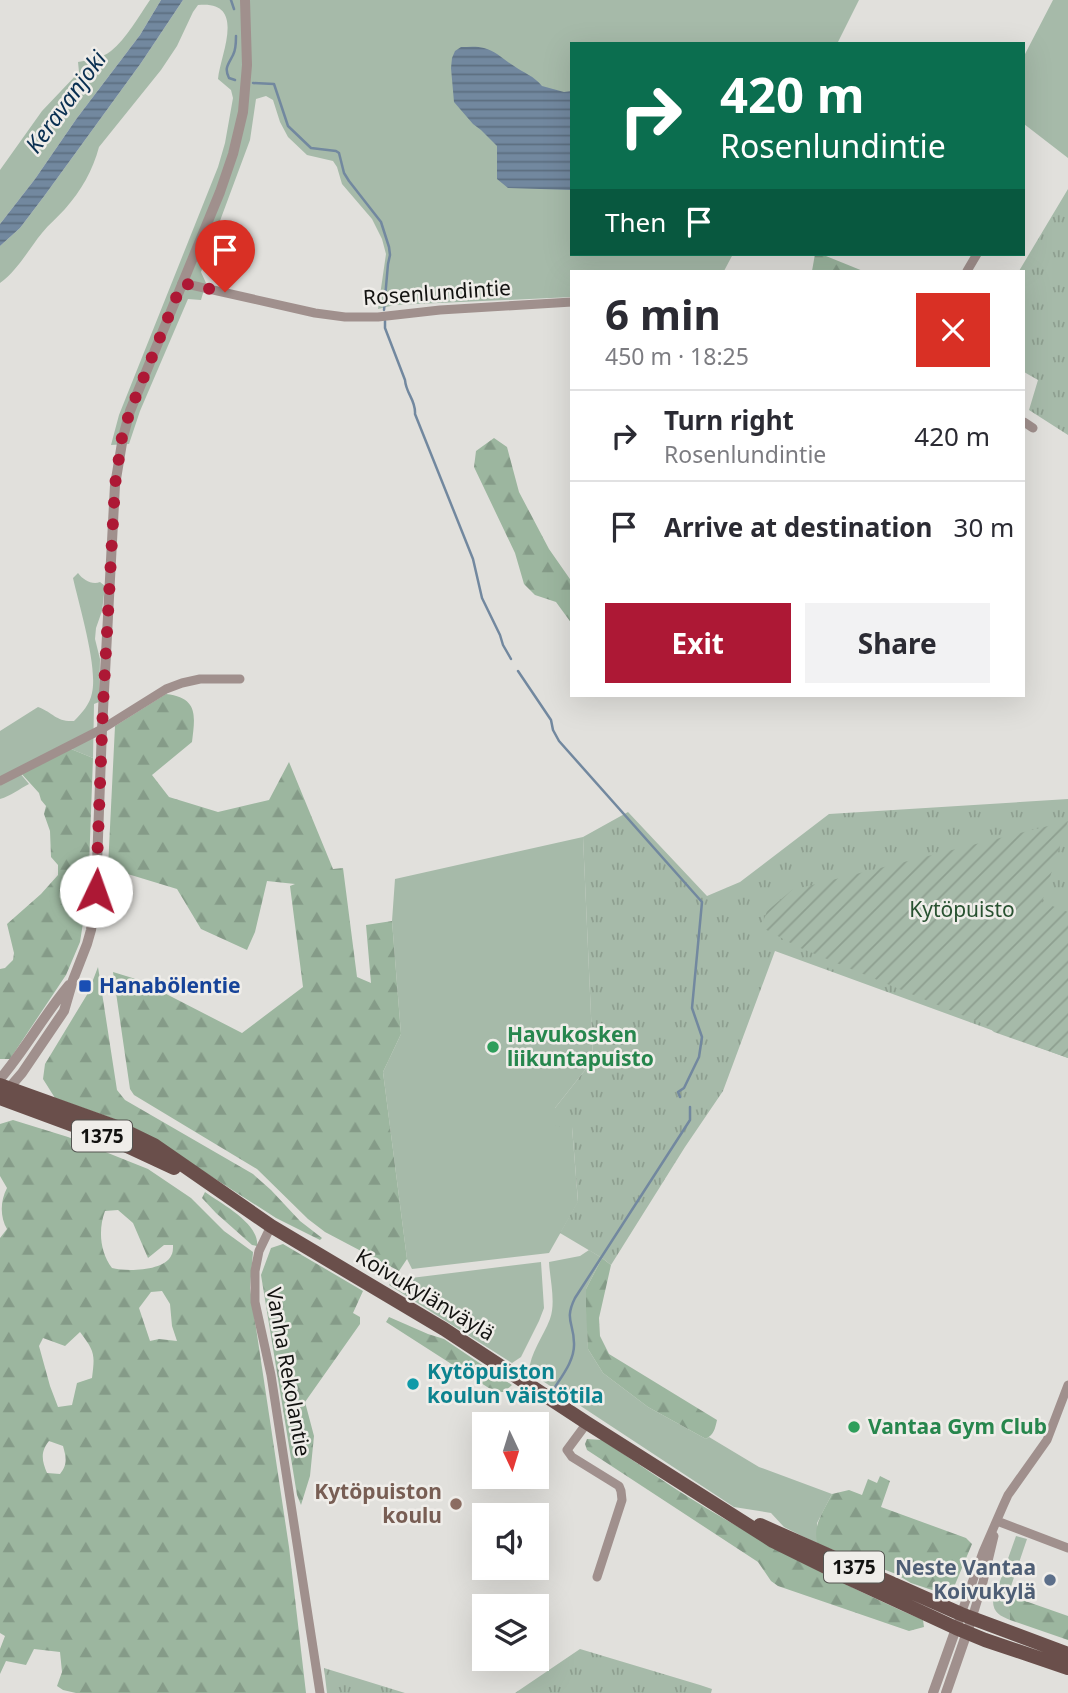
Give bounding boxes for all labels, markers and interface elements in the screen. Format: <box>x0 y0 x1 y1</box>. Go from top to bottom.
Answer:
water label: Keravanjoki <box>17 43 114 159</box>
text: 420 m <box>720 61 865 127</box>
icon: right <box>605 70 696 161</box>
text: Rosenlundintie <box>720 124 946 167</box>
icon: arrive <box>680 203 718 241</box>
text: Then <box>605 204 666 240</box>
pin <box>195 220 255 292</box>
icon: arrive <box>206 231 244 269</box>
street label: Rosenlundintie <box>362 273 512 311</box>
text: 6 min <box>605 285 721 342</box>
button: close <box>916 293 990 367</box>
text: 450 m · 18:25 <box>605 340 749 372</box>
text: Turn right <box>664 402 794 438</box>
icon: right <box>605 417 643 455</box>
text: 420 m <box>914 418 990 454</box>
text: Rosenlundintie <box>664 438 826 470</box>
icon: arrive <box>605 508 643 546</box>
text: Arrive at destination <box>664 509 933 545</box>
text: 30 m <box>954 509 1014 545</box>
button: Exit <box>605 603 791 683</box>
button: Share <box>805 603 990 683</box>
position arrow <box>59 854 133 928</box>
park label: Kytöpuisto <box>909 895 1015 923</box>
place label: Hanabölentie <box>99 971 241 999</box>
marker: Hanabölentie <box>77 978 93 994</box>
place label: Havukosken liikuntapuisto <box>507 1020 654 1072</box>
marker: Havukosken liikuntapuisto <box>485 1039 501 1055</box>
road number: 1375 <box>72 1120 132 1152</box>
street label: Koivukylänväylä <box>351 1242 500 1347</box>
street label: Vanha Rekolantie <box>260 1285 318 1458</box>
place label: Kytöpuiston koulun väistötila <box>427 1357 604 1409</box>
marker: Kytöpuiston koulun väistötila <box>405 1376 421 1392</box>
north arrow <box>472 1412 550 1489</box>
map controls <box>472 1412 549 1671</box>
place label: Vantaa Gym Club <box>868 1412 1047 1440</box>
marker: Vantaa Gym Club <box>846 1419 862 1435</box>
place label: Kytöpuiston koulu <box>314 1477 442 1529</box>
marker: Kytöpuiston koulu <box>448 1496 464 1512</box>
button: sound <box>472 1503 549 1580</box>
road number: 1375 <box>824 1552 884 1582</box>
place label: Neste Vantaa Koivukylä <box>895 1553 1036 1605</box>
marker: Neste Vantaa Koivukylä <box>1042 1572 1058 1588</box>
button: layers <box>472 1594 549 1671</box>

